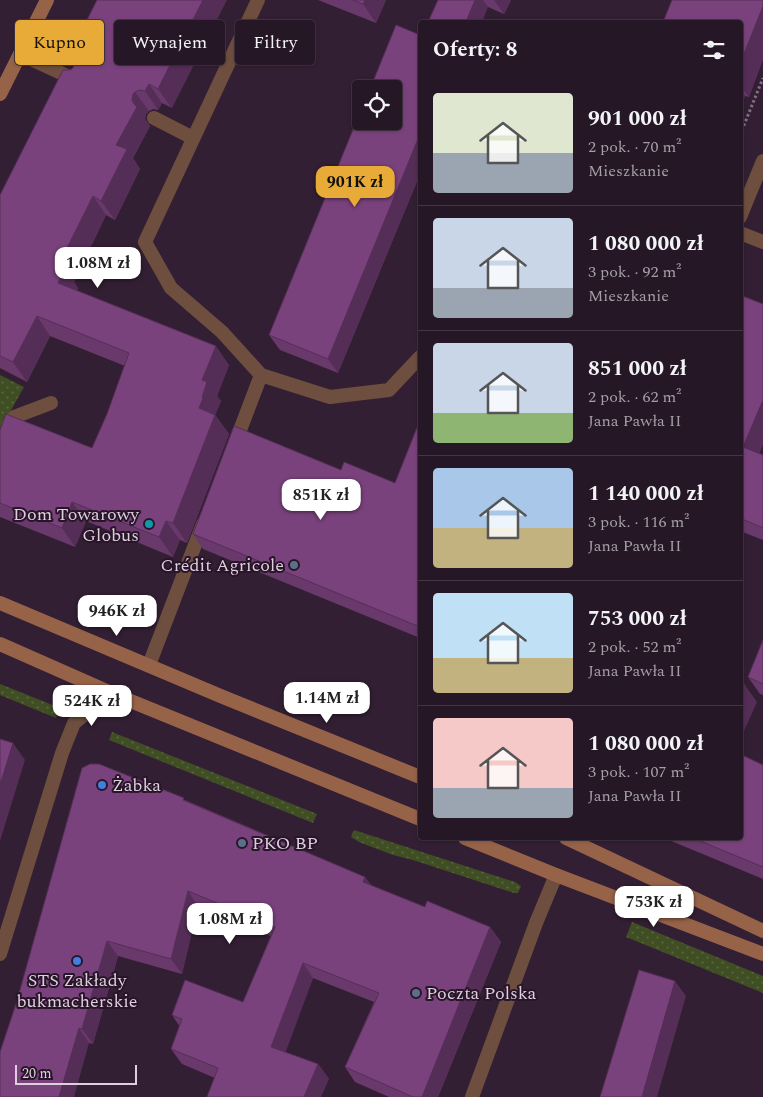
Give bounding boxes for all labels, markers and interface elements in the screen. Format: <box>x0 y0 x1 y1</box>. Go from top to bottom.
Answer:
chip: Kupno <box>15 20 104 65</box>
chip: Wynajem <box>114 20 225 65</box>
chip: Filtry <box>235 20 315 65</box>
text: Oferty: 8 <box>433 34 517 66</box>
icon: filters <box>700 36 728 64</box>
map controls <box>352 80 402 130</box>
button: locate <box>352 80 402 130</box>
text: 901 000 zł <box>588 103 687 135</box>
icon: home <box>473 113 533 173</box>
text: 2 pok. · 70 m² <box>588 135 681 159</box>
text: Mieszkanie <box>588 159 669 183</box>
pin: 901K zł <box>309 166 401 208</box>
text: 901K zł <box>327 170 383 194</box>
text: 1 080 000 zł <box>588 228 704 260</box>
icon: home <box>473 238 533 298</box>
pin: 1.08M zł <box>46 246 150 289</box>
text: 1.08M zł <box>66 251 130 275</box>
text: 3 pok. · 92 m² <box>588 260 681 284</box>
text: Mieszkanie <box>588 284 669 308</box>
text: 851 000 zł <box>588 353 687 385</box>
icon: home <box>473 363 533 423</box>
text: 2 pok. · 62 m² <box>588 385 681 409</box>
text: Jana Pawła II <box>588 409 681 433</box>
pin: 851K zł <box>275 478 367 521</box>
text: 1 140 000 zł <box>588 478 704 510</box>
text: 851K zł <box>293 483 349 507</box>
icon: home <box>473 488 533 548</box>
place label: Dom Towarowy Globus <box>13 501 140 549</box>
text: 3 pok. · 116 m² <box>588 510 689 534</box>
marker: Dom Towarowy Globus <box>143 518 155 530</box>
text: Jana Pawła II <box>588 534 681 558</box>
place label: Crédit Agricole <box>161 552 284 579</box>
marker: Crédit Agricole <box>288 559 300 571</box>
pin: 946K zł <box>71 594 163 637</box>
text: 946K zł <box>89 599 145 623</box>
text: 753 000 zł <box>588 603 687 635</box>
icon: home <box>473 613 533 673</box>
text: 2 pok. · 52 m² <box>588 635 681 659</box>
text: Jana Pawła II <box>588 659 681 683</box>
pin: 1.14M zł <box>275 682 379 724</box>
pin: 524K zł <box>46 684 138 727</box>
text: 1.14M zł <box>295 686 359 710</box>
text: 524K zł <box>64 689 120 713</box>
text: 1 080 000 zł <box>588 728 704 760</box>
icon: home <box>473 738 533 798</box>
text: 3 pok. · 107 m² <box>588 760 689 784</box>
place label: Żabka <box>112 772 161 799</box>
marker: Żabka <box>96 779 108 791</box>
text: Jana Pawła II <box>588 784 681 808</box>
place label: PKO BP <box>252 830 318 857</box>
marker: PKO BP <box>236 837 248 849</box>
pin: 753K zł <box>608 886 700 928</box>
text: 753K zł <box>626 890 682 914</box>
pin: 1.08M zł <box>178 902 282 945</box>
text: 1.08M zł <box>198 907 262 931</box>
marker: STS Zakłady bukmacherskie <box>71 955 83 967</box>
place label: STS Zakłady bukmacherskie <box>16 967 138 1015</box>
place label: Poczta Polska <box>426 980 537 1007</box>
marker: Poczta Polska <box>410 987 422 999</box>
scale bar <box>15 1062 138 1085</box>
text: 20 m <box>22 1063 52 1084</box>

